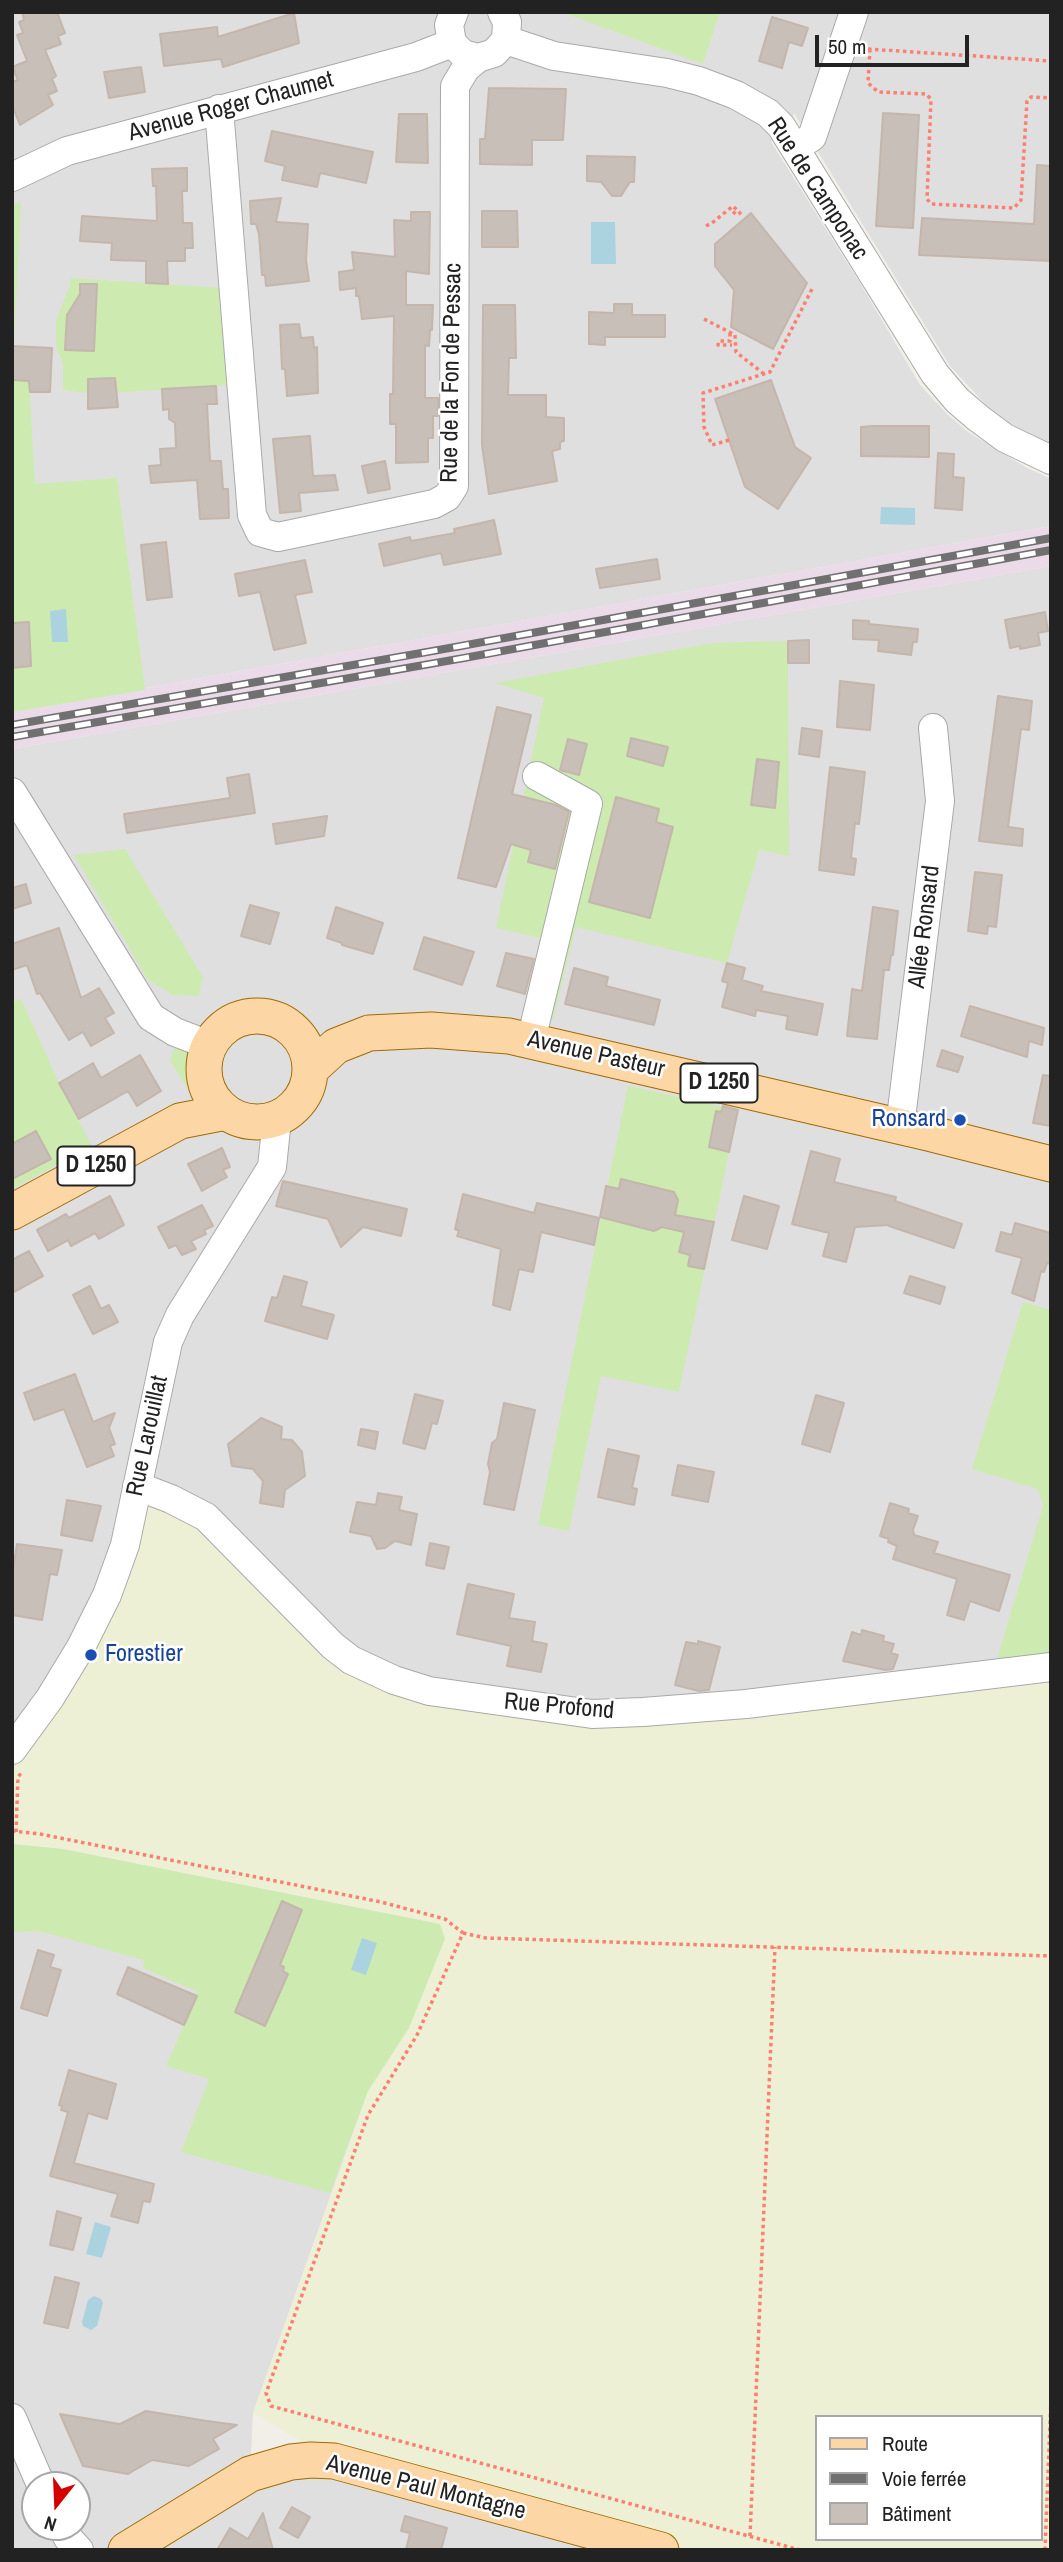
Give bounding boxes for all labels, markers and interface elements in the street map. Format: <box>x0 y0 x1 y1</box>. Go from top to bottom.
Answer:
scale bar <box>818 21 972 65</box>
text: 50 m <box>828 32 866 61</box>
street label: Avenue Roger Chaumet <box>125 66 337 148</box>
street label: Rue de Camponac <box>760 112 874 266</box>
street label: Rue de la Fon de Pessac <box>436 263 468 483</box>
street label: Allée Ronsard <box>903 864 947 990</box>
street label: Avenue Pasteur <box>525 1025 667 1085</box>
road number: D 1250 <box>680 1064 758 1102</box>
place label: Ronsard <box>872 1106 946 1134</box>
marker: Ronsard <box>952 1112 968 1128</box>
road number: D 1250 <box>57 1147 134 1186</box>
street label: Rue Larouillat <box>121 1373 175 1499</box>
place label: Forestier <box>105 1641 183 1669</box>
marker: Forestier <box>83 1647 99 1663</box>
street label: Rue Profond <box>503 1688 615 1726</box>
legend <box>814 2415 1042 2541</box>
text: Route <box>882 2429 928 2458</box>
street label: Avenue Paul Montagne <box>323 2449 529 2527</box>
text: Voie ferrée <box>882 2464 966 2493</box>
north arrow <box>21 2471 91 2541</box>
text: Bâtiment <box>882 2499 951 2528</box>
text: N <box>41 2510 59 2538</box>

